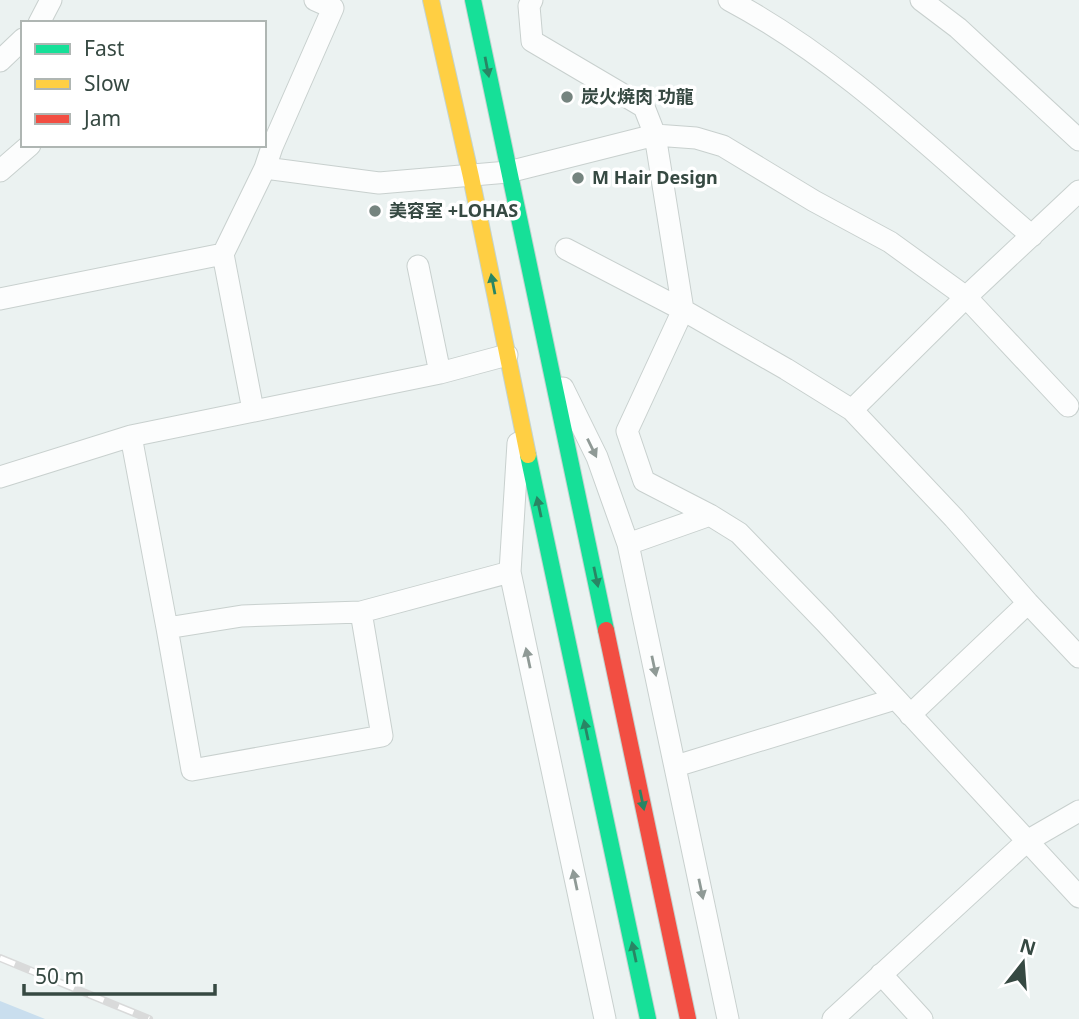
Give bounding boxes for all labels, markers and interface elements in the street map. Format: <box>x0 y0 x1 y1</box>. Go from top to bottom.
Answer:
legend <box>21 21 266 147</box>
text: Fast <box>84 34 125 62</box>
one-way arrow <box>481 56 492 78</box>
text: Slow <box>84 69 130 97</box>
place label: 炭火焼肉 功龍 <box>581 84 694 108</box>
marker: 炭火焼肉 功龍 <box>559 89 575 105</box>
text: Jam <box>82 104 121 132</box>
place label: M Hair Design <box>592 165 718 189</box>
marker: M Hair Design <box>570 170 586 186</box>
place label: 美容室 +LOHAS <box>389 198 518 222</box>
marker: 美容室 +LOHAS <box>367 203 383 219</box>
one-way arrow <box>487 273 498 295</box>
one-way arrow <box>587 438 598 458</box>
one-way arrow <box>533 496 544 518</box>
one-way arrow <box>590 566 601 588</box>
one-way arrow <box>523 647 534 669</box>
one-way arrow <box>649 655 660 677</box>
one-way arrow <box>581 719 592 741</box>
one-way arrow <box>637 789 648 811</box>
one-way arrow <box>570 869 581 891</box>
one-way arrow <box>696 878 707 900</box>
north arrow <box>988 928 1058 998</box>
text: N <box>1017 932 1039 961</box>
one-way arrow <box>628 941 639 963</box>
scale bar <box>24 953 215 997</box>
text: 50 m <box>35 962 84 990</box>

